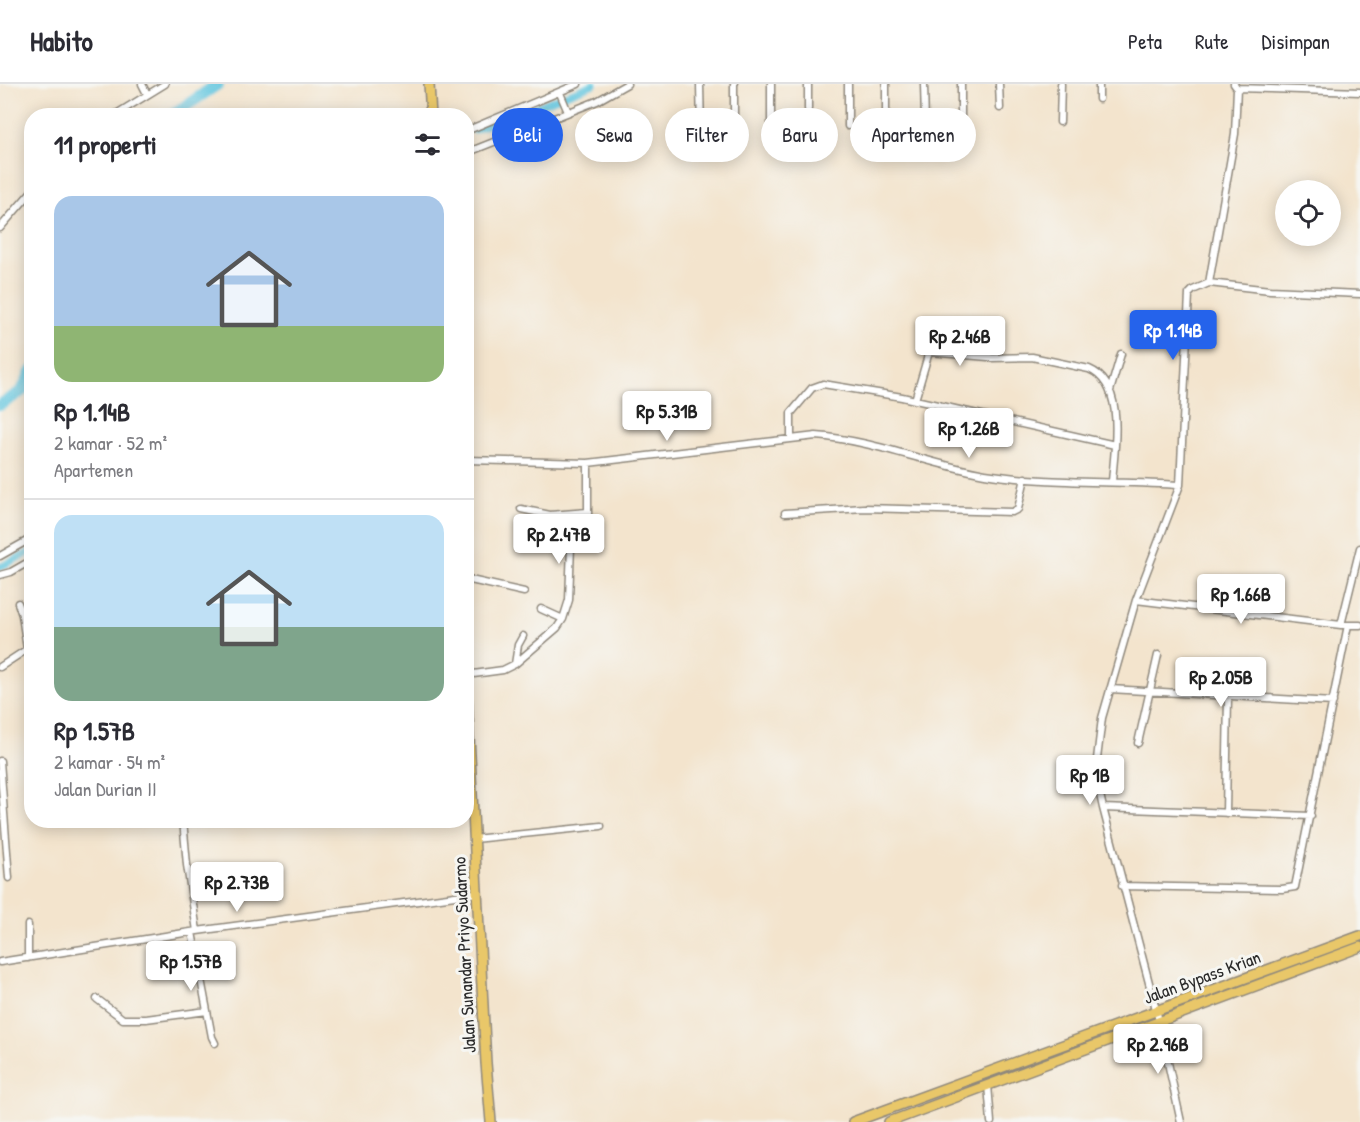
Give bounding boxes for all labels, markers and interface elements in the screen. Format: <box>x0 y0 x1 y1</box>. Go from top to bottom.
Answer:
text: Habito <box>30 22 93 60</box>
text: Peta <box>1128 27 1162 56</box>
text: Rute <box>1195 27 1229 56</box>
text: Disimpan <box>1262 27 1330 56</box>
chip: Beli <box>492 108 563 162</box>
chip: Sewa <box>575 108 653 162</box>
chip: Filter <box>665 108 749 162</box>
chip: Baru <box>761 108 838 162</box>
chip: Apartemen <box>850 108 976 162</box>
text: 11 properti <box>54 127 157 162</box>
icon: filters <box>411 128 444 161</box>
map controls <box>1275 180 1341 246</box>
button: locate <box>1275 180 1341 246</box>
icon: home <box>195 235 303 343</box>
pin: Rp 1.14B <box>1111 310 1235 361</box>
pin: Rp 2.46B <box>898 316 1022 367</box>
text: Rp 1.14B <box>1144 316 1202 343</box>
text: Rp 2.46B <box>929 322 991 349</box>
pin: Rp 5.31B <box>605 391 729 442</box>
text: Rp 1.14B <box>54 394 130 429</box>
text: Rp 5.31B <box>636 397 698 424</box>
pin: Rp 1.26B <box>907 408 1031 459</box>
text: Rp 1.26B <box>938 414 1000 441</box>
text: 2 kamar · 52 m² <box>54 429 167 456</box>
text: Apartemen <box>54 456 133 483</box>
pin: Rp 2.47B <box>497 514 621 565</box>
text: Rp 2.47B <box>527 520 591 547</box>
icon: home <box>195 554 303 662</box>
pin: Rp 1.66B <box>1179 574 1303 625</box>
text: Rp 1.66B <box>1211 580 1271 607</box>
pin: Rp 2.05B <box>1159 657 1283 708</box>
text: Rp 2.05B <box>1189 663 1253 690</box>
text: Rp 1.57B <box>54 713 135 748</box>
text: 2 kamar · 54 m² <box>54 748 165 775</box>
pin: Rp 1B <box>1048 755 1132 806</box>
text: Rp 1B <box>1070 761 1110 788</box>
text: Jalan Durian II <box>54 775 157 802</box>
street label: Jalan Sunandar Priyo Sudarmo <box>446 856 482 1054</box>
pin: Rp 2.73B <box>175 862 299 913</box>
text: Rp 2.73B <box>205 868 269 895</box>
pin: Rp 1.57B <box>129 941 253 992</box>
street label: Jalan Bypass Krian <box>1140 944 1264 1010</box>
text: Rp 1.57B <box>160 947 222 974</box>
pin: Rp 2.96B <box>1096 1024 1220 1075</box>
text: Rp 2.96B <box>1127 1030 1189 1057</box>

